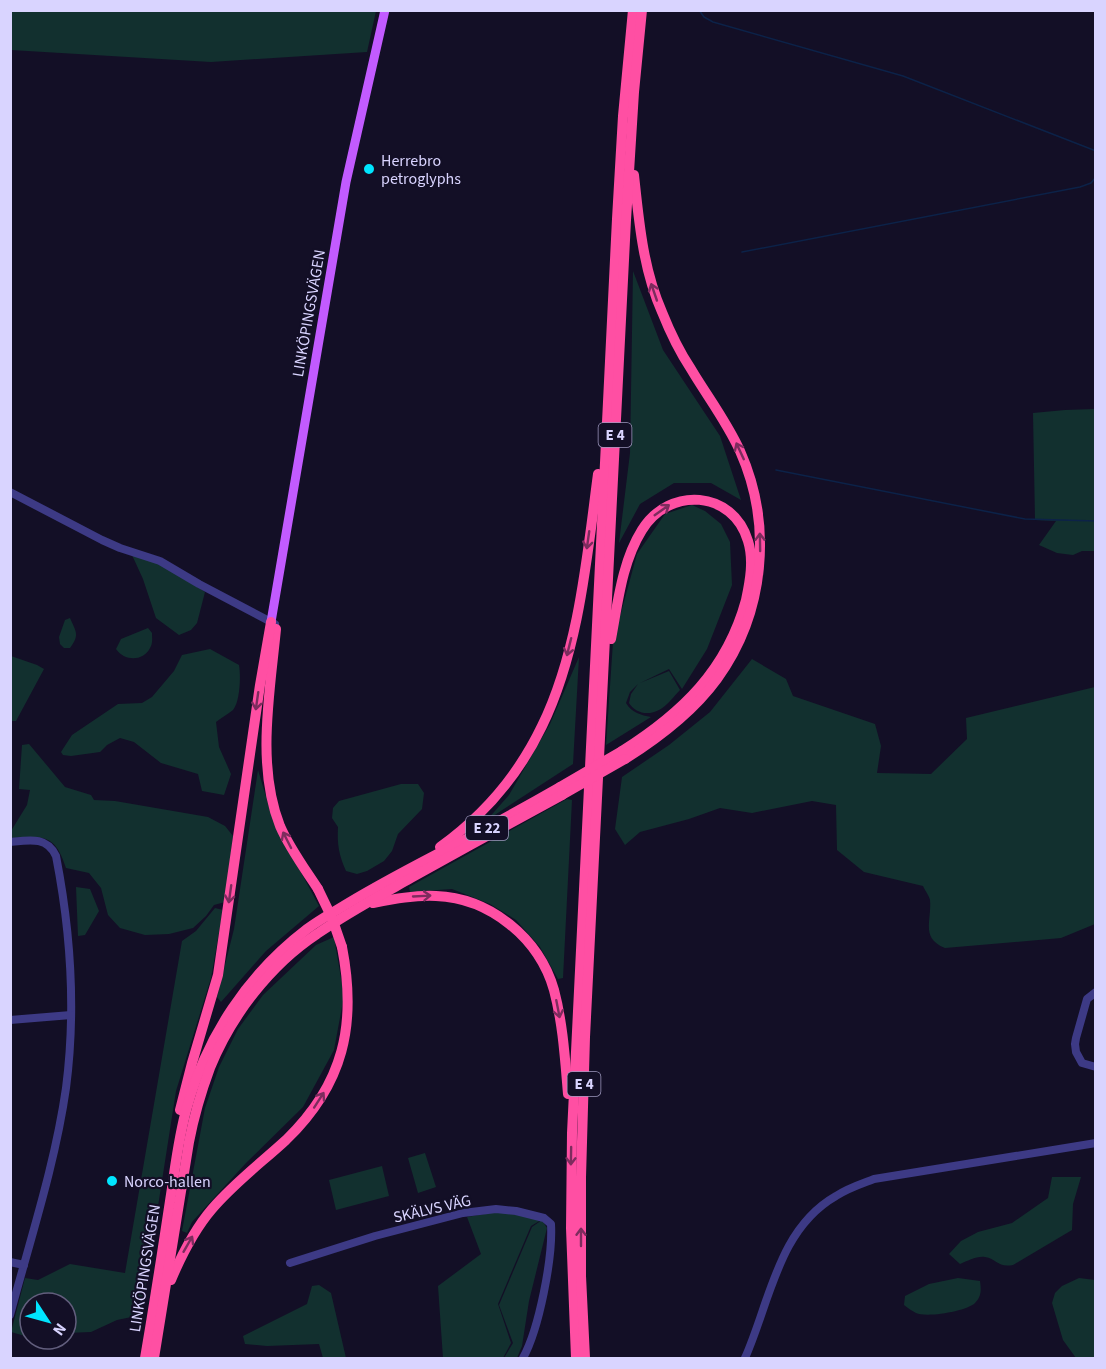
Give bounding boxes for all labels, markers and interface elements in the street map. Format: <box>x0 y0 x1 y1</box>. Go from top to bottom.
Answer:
place label: Herrebro petroglyphs <box>381 150 461 190</box>
marker: Herrebro petroglyphs <box>362 162 376 176</box>
street label: LINKÖPINGSVÄGEN <box>287 248 331 379</box>
one-way arrow <box>648 283 659 302</box>
road number: E 4 <box>598 423 632 447</box>
one-way arrow <box>733 443 745 461</box>
one-way arrow <box>653 504 669 516</box>
one-way arrow <box>583 530 594 549</box>
one-way arrow <box>754 533 766 553</box>
one-way arrow <box>562 637 574 656</box>
one-way arrow <box>252 690 263 710</box>
road number: E 22 <box>466 816 508 840</box>
one-way arrow <box>281 831 293 849</box>
one-way arrow <box>224 883 235 903</box>
one-way arrow <box>411 891 431 902</box>
one-way arrow <box>553 999 564 1019</box>
road number: E 4 <box>568 1072 600 1096</box>
one-way arrow <box>313 1092 325 1109</box>
one-way arrow <box>566 1146 577 1166</box>
place label: Norco-hallen <box>124 1171 211 1193</box>
marker: Norco-hallen <box>105 1174 119 1188</box>
street label: SKÄLVS VÄG <box>391 1189 473 1229</box>
street label: LINKÖPINGSVÄGEN <box>124 1203 166 1334</box>
one-way arrow <box>575 1228 587 1248</box>
one-way arrow <box>183 1236 195 1253</box>
north arrow <box>18 1291 78 1351</box>
text: N <box>47 1318 71 1340</box>

